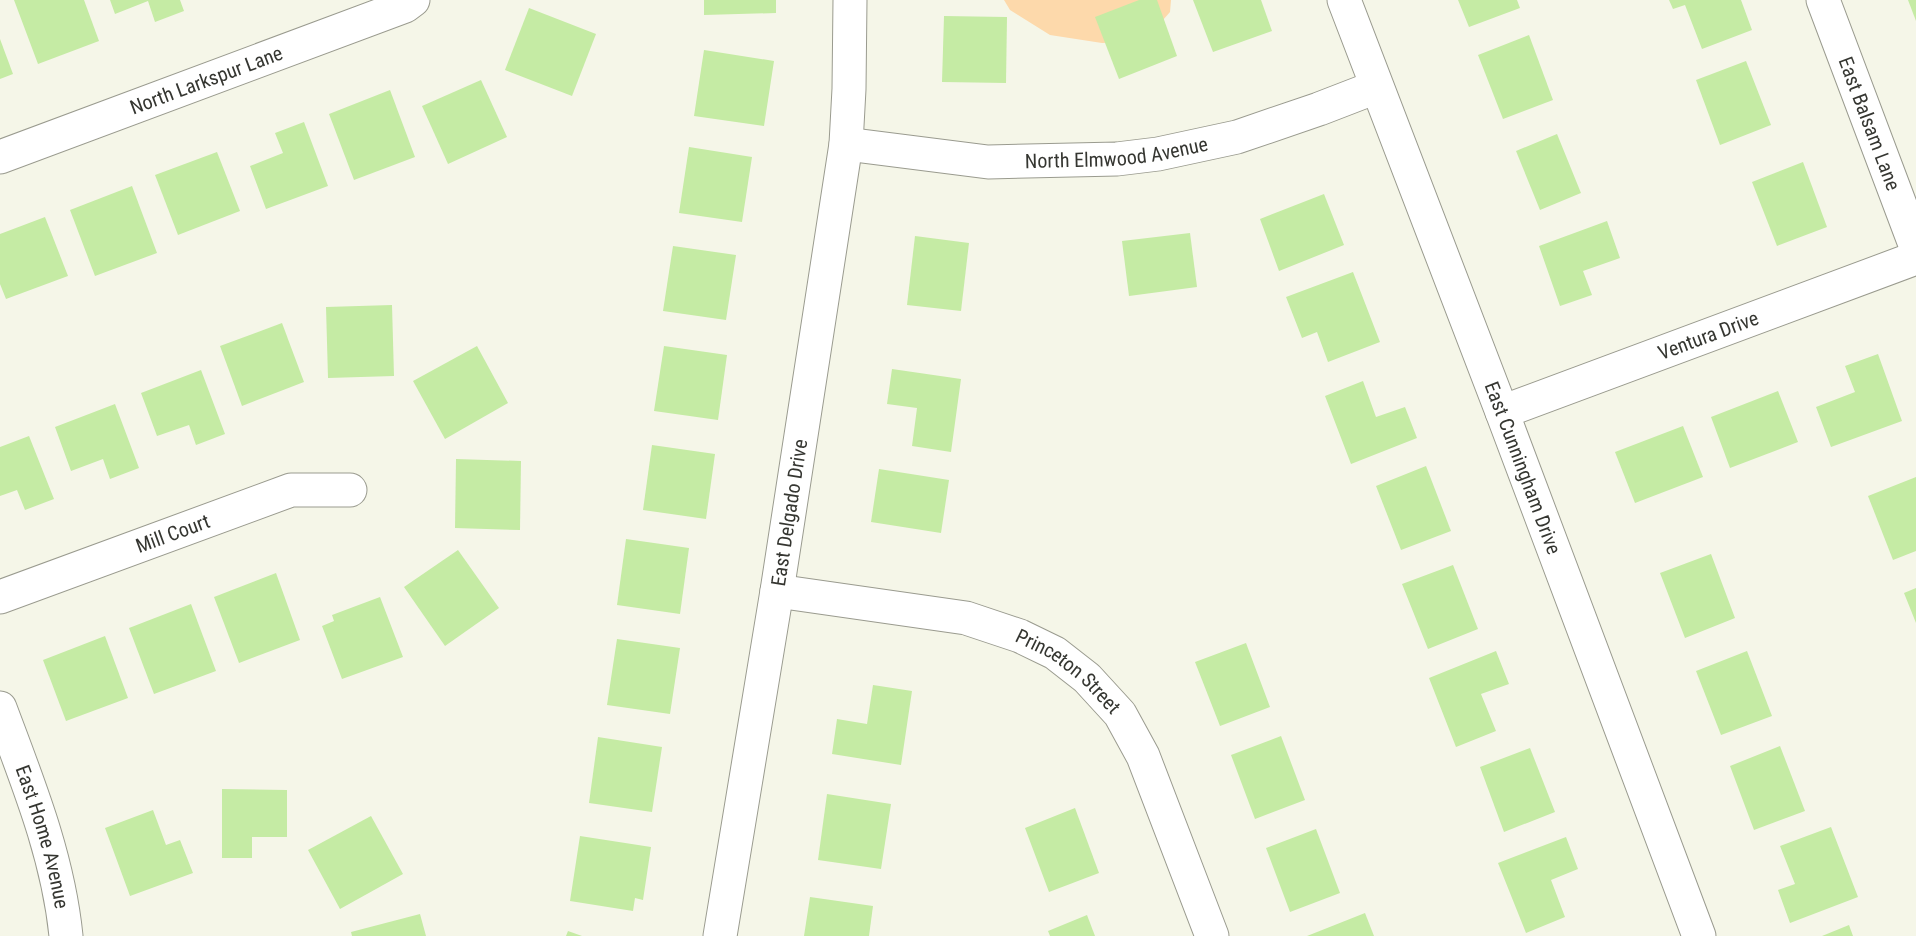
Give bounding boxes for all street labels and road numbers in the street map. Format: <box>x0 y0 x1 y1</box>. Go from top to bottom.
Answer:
street label: North Larkspur Lane <box>127 41 286 120</box>
street label: East Balsam Lane <box>1833 53 1906 194</box>
street label: North Elmwood Avenue <box>1025 132 1210 173</box>
street label: Ventura Drive <box>1655 306 1762 365</box>
street label: East Cunningham Drive <box>1479 378 1566 558</box>
street label: East Delgado Drive <box>766 437 812 588</box>
street label: Mill Court <box>132 509 213 558</box>
street label: Princeton Street <box>1012 624 1126 719</box>
street label: East Home Avenue <box>10 762 74 910</box>

